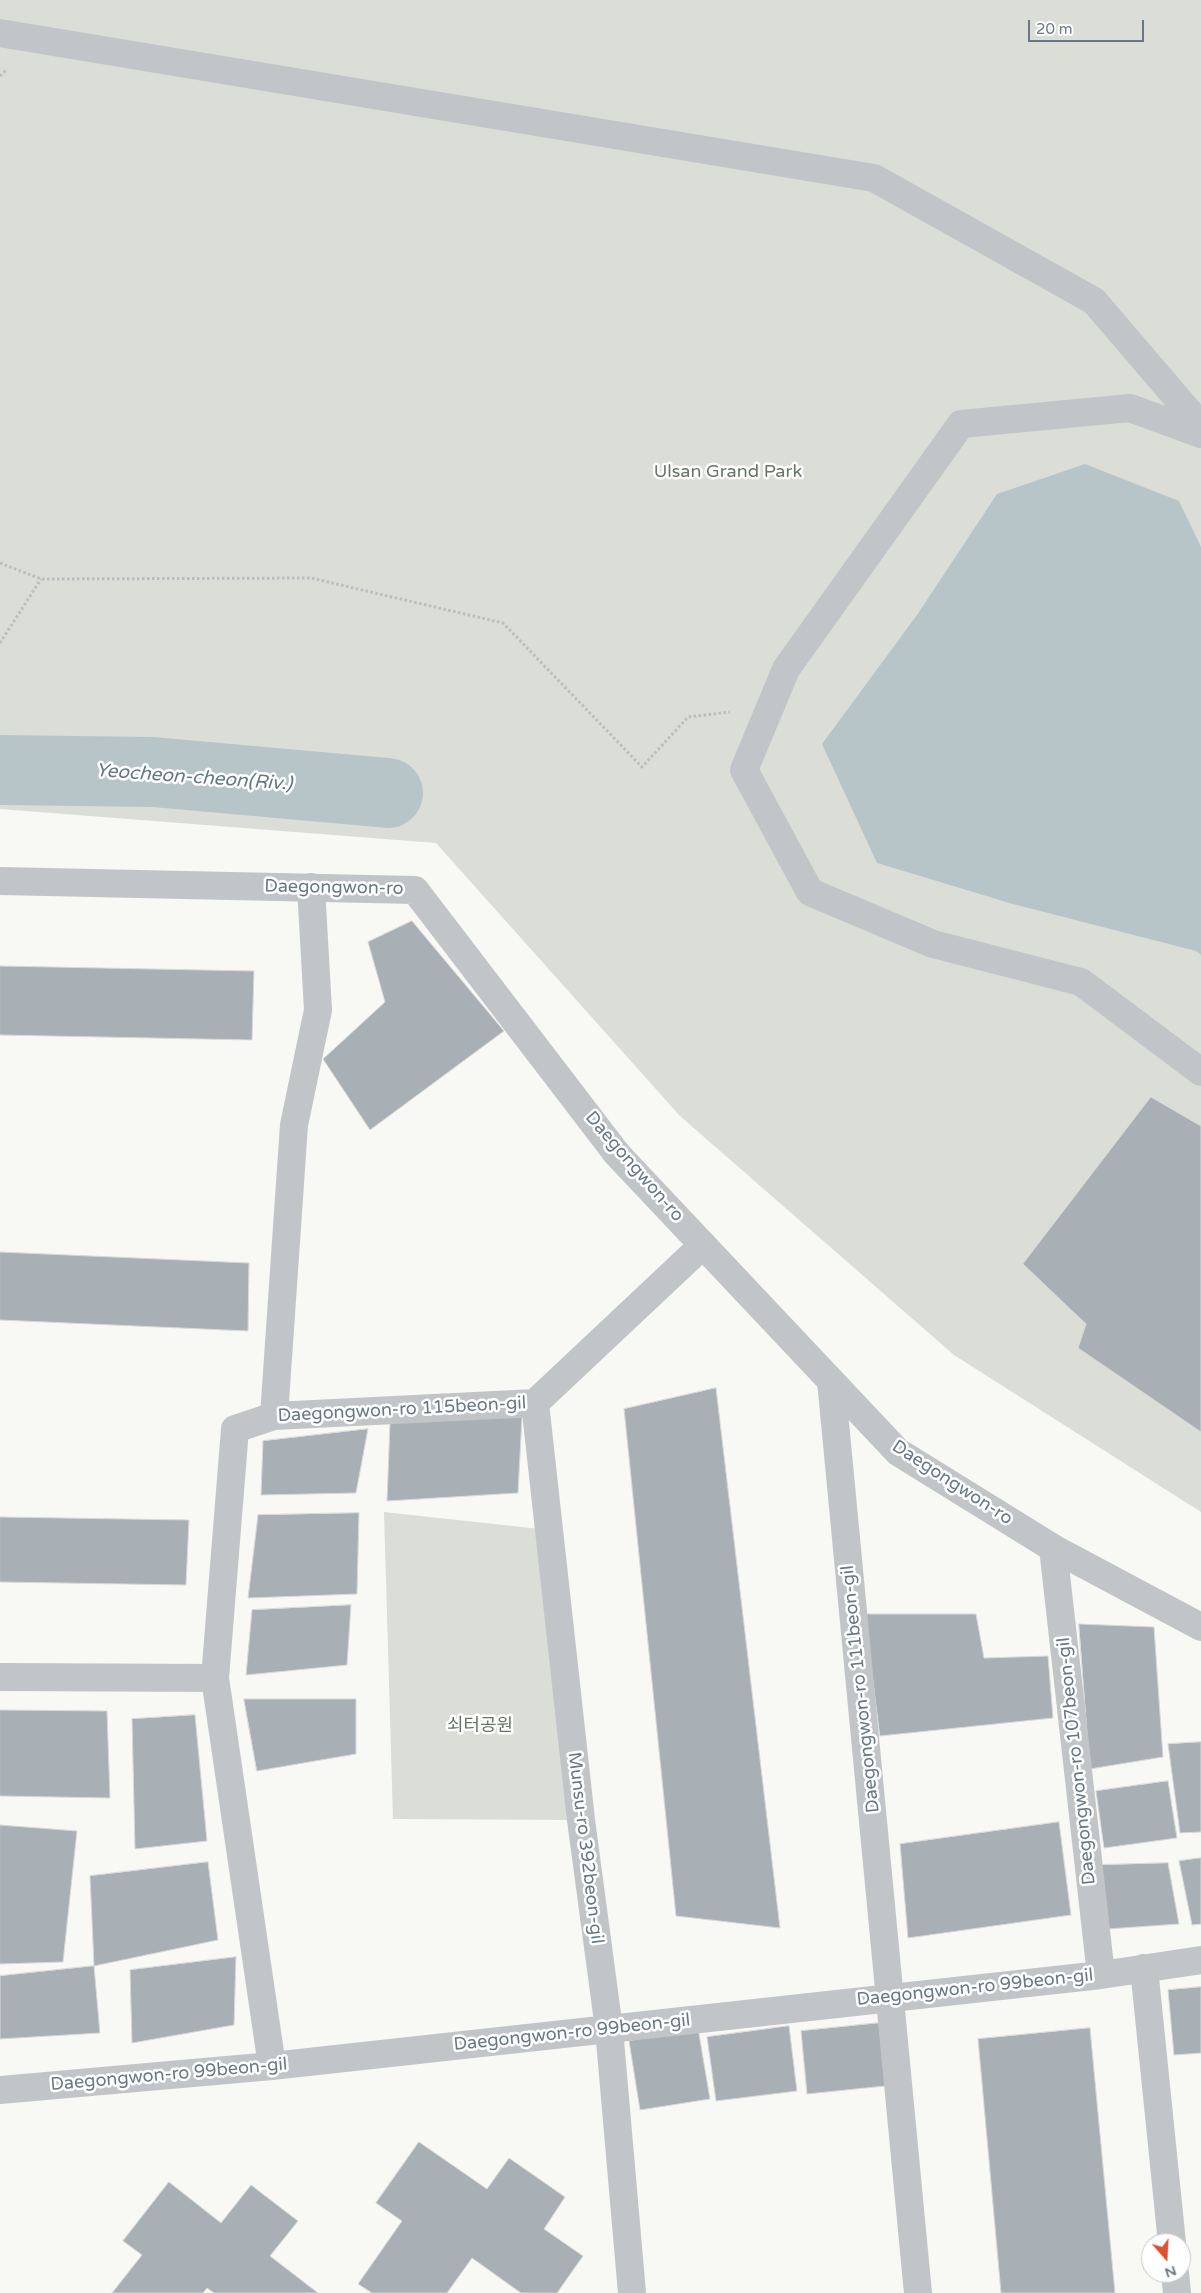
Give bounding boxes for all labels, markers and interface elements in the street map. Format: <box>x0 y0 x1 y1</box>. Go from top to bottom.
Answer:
scale bar <box>1031 10 1147 42</box>
text: 20 m <box>1036 20 1073 38</box>
park label: Ulsan Grand Park <box>654 461 802 483</box>
water label: Yeocheon-cheon(Riv.) <box>95 760 293 796</box>
street label: Daegongwon-ro <box>264 876 404 900</box>
street label: Daegongwon-ro <box>580 1107 688 1227</box>
street label: Daegongwon-ro 115beon-gil <box>277 1393 527 1427</box>
street label: Daegongwon-ro <box>888 1436 1016 1530</box>
street label: Daegongwon-ro 111beon-gil <box>837 1564 885 1814</box>
street label: Daegongwon-ro 107beon-gil <box>1053 1636 1101 1886</box>
park label: 쇠터공원 <box>447 1715 513 1737</box>
street label: Munsu-ro 392beon-gil <box>563 1751 607 1945</box>
street label: Daegongwon-ro 99beon-gil <box>856 1965 1094 2011</box>
street label: Daegongwon-ro 99beon-gil <box>453 2010 691 2056</box>
street label: Daegongwon-ro 99beon-gil <box>50 2054 288 2096</box>
north arrow <box>1141 2233 1191 2283</box>
text: N <box>1163 2262 1179 2282</box>

